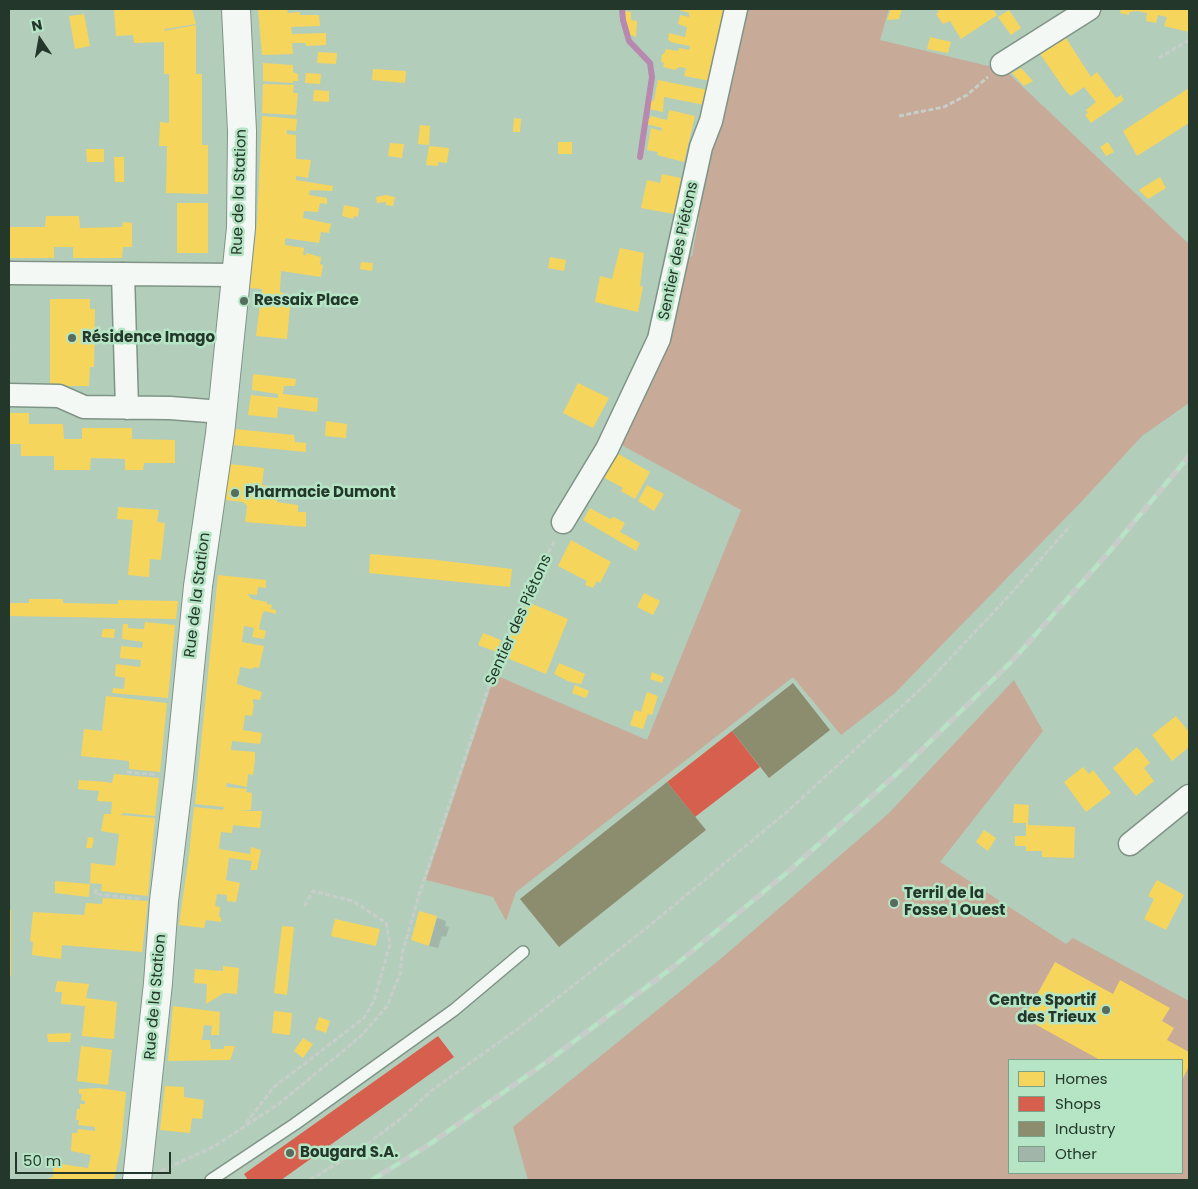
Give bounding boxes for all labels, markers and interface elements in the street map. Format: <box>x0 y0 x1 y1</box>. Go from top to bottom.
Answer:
text: N <box>30 14 44 36</box>
north arrow <box>15 15 65 65</box>
street label: Rue de la Station <box>229 129 251 255</box>
street label: Sentier des Piétons <box>656 180 702 322</box>
place label: Ressaix Place <box>254 292 359 310</box>
marker: Ressaix Place <box>238 295 250 307</box>
place label: Résidence Imago <box>82 329 215 347</box>
marker: Résidence Imago <box>66 332 78 344</box>
place label: Pharmacie Dumont <box>245 484 396 502</box>
marker: Pharmacie Dumont <box>229 487 241 499</box>
street label: Rue de la Station <box>181 531 215 659</box>
street label: Sentier des Piétons <box>482 552 556 688</box>
place label: Terril de la Fosse 1 Ouest <box>904 885 1005 920</box>
marker: Terril de la Fosse 1 Ouest <box>888 897 900 909</box>
street label: Rue de la Station <box>142 933 170 1061</box>
place label: Centre Sportif des Trieux <box>989 992 1096 1027</box>
marker: Centre Sportif des Trieux <box>1100 1004 1112 1016</box>
legend <box>1008 1059 1183 1174</box>
text: Homes <box>1055 1068 1108 1089</box>
text: Shops <box>1055 1093 1101 1114</box>
text: Industry <box>1055 1118 1115 1139</box>
scale bar <box>18 1142 174 1174</box>
text: Other <box>1055 1143 1097 1164</box>
place label: Bougard S.A. <box>300 1144 398 1162</box>
marker: Bougard S.A. <box>284 1147 296 1159</box>
text: 50 m <box>23 1150 61 1171</box>

